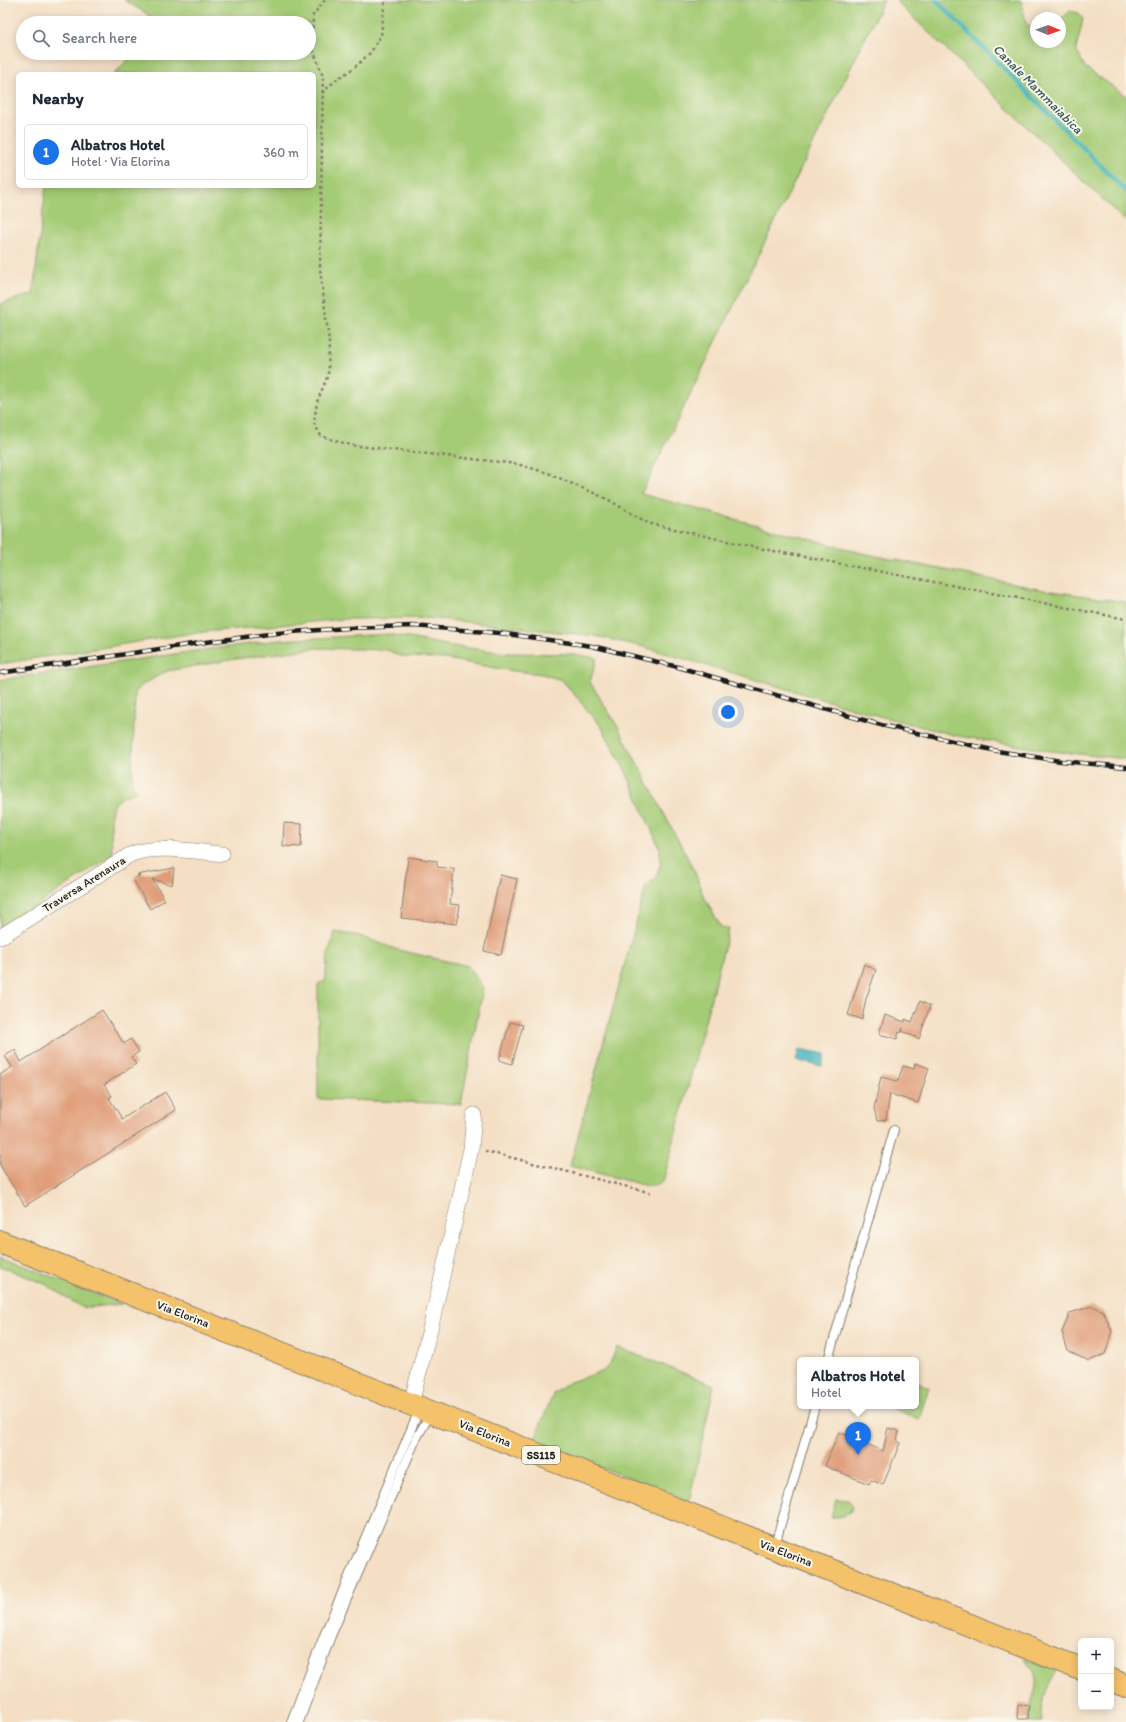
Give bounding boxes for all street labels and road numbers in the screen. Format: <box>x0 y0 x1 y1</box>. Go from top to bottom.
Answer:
street label: Traversa Arenaura <box>40 852 129 915</box>
street label: Via Elorina <box>155 1298 211 1330</box>
street label: Via Elorina <box>457 1416 513 1450</box>
road number: SS115 <box>522 1446 560 1464</box>
street label: Via Elorina <box>758 1537 814 1569</box>

